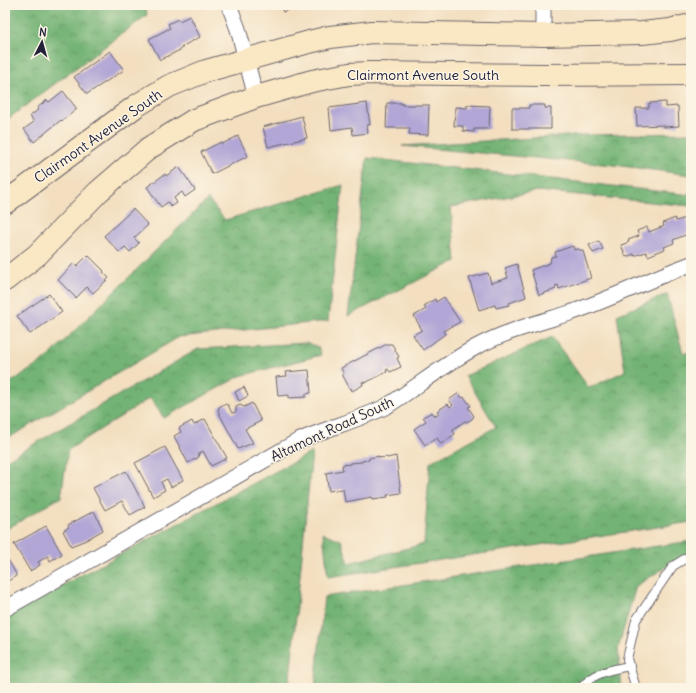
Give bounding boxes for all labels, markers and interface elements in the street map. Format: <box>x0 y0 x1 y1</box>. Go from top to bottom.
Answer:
north arrow <box>22 22 62 62</box>
text: N <box>39 25 48 39</box>
street label: Clairmont Avenue South <box>347 66 499 84</box>
street label: Clairmont Avenue South <box>30 85 166 187</box>
street label: Altamont Road South <box>268 393 396 465</box>

